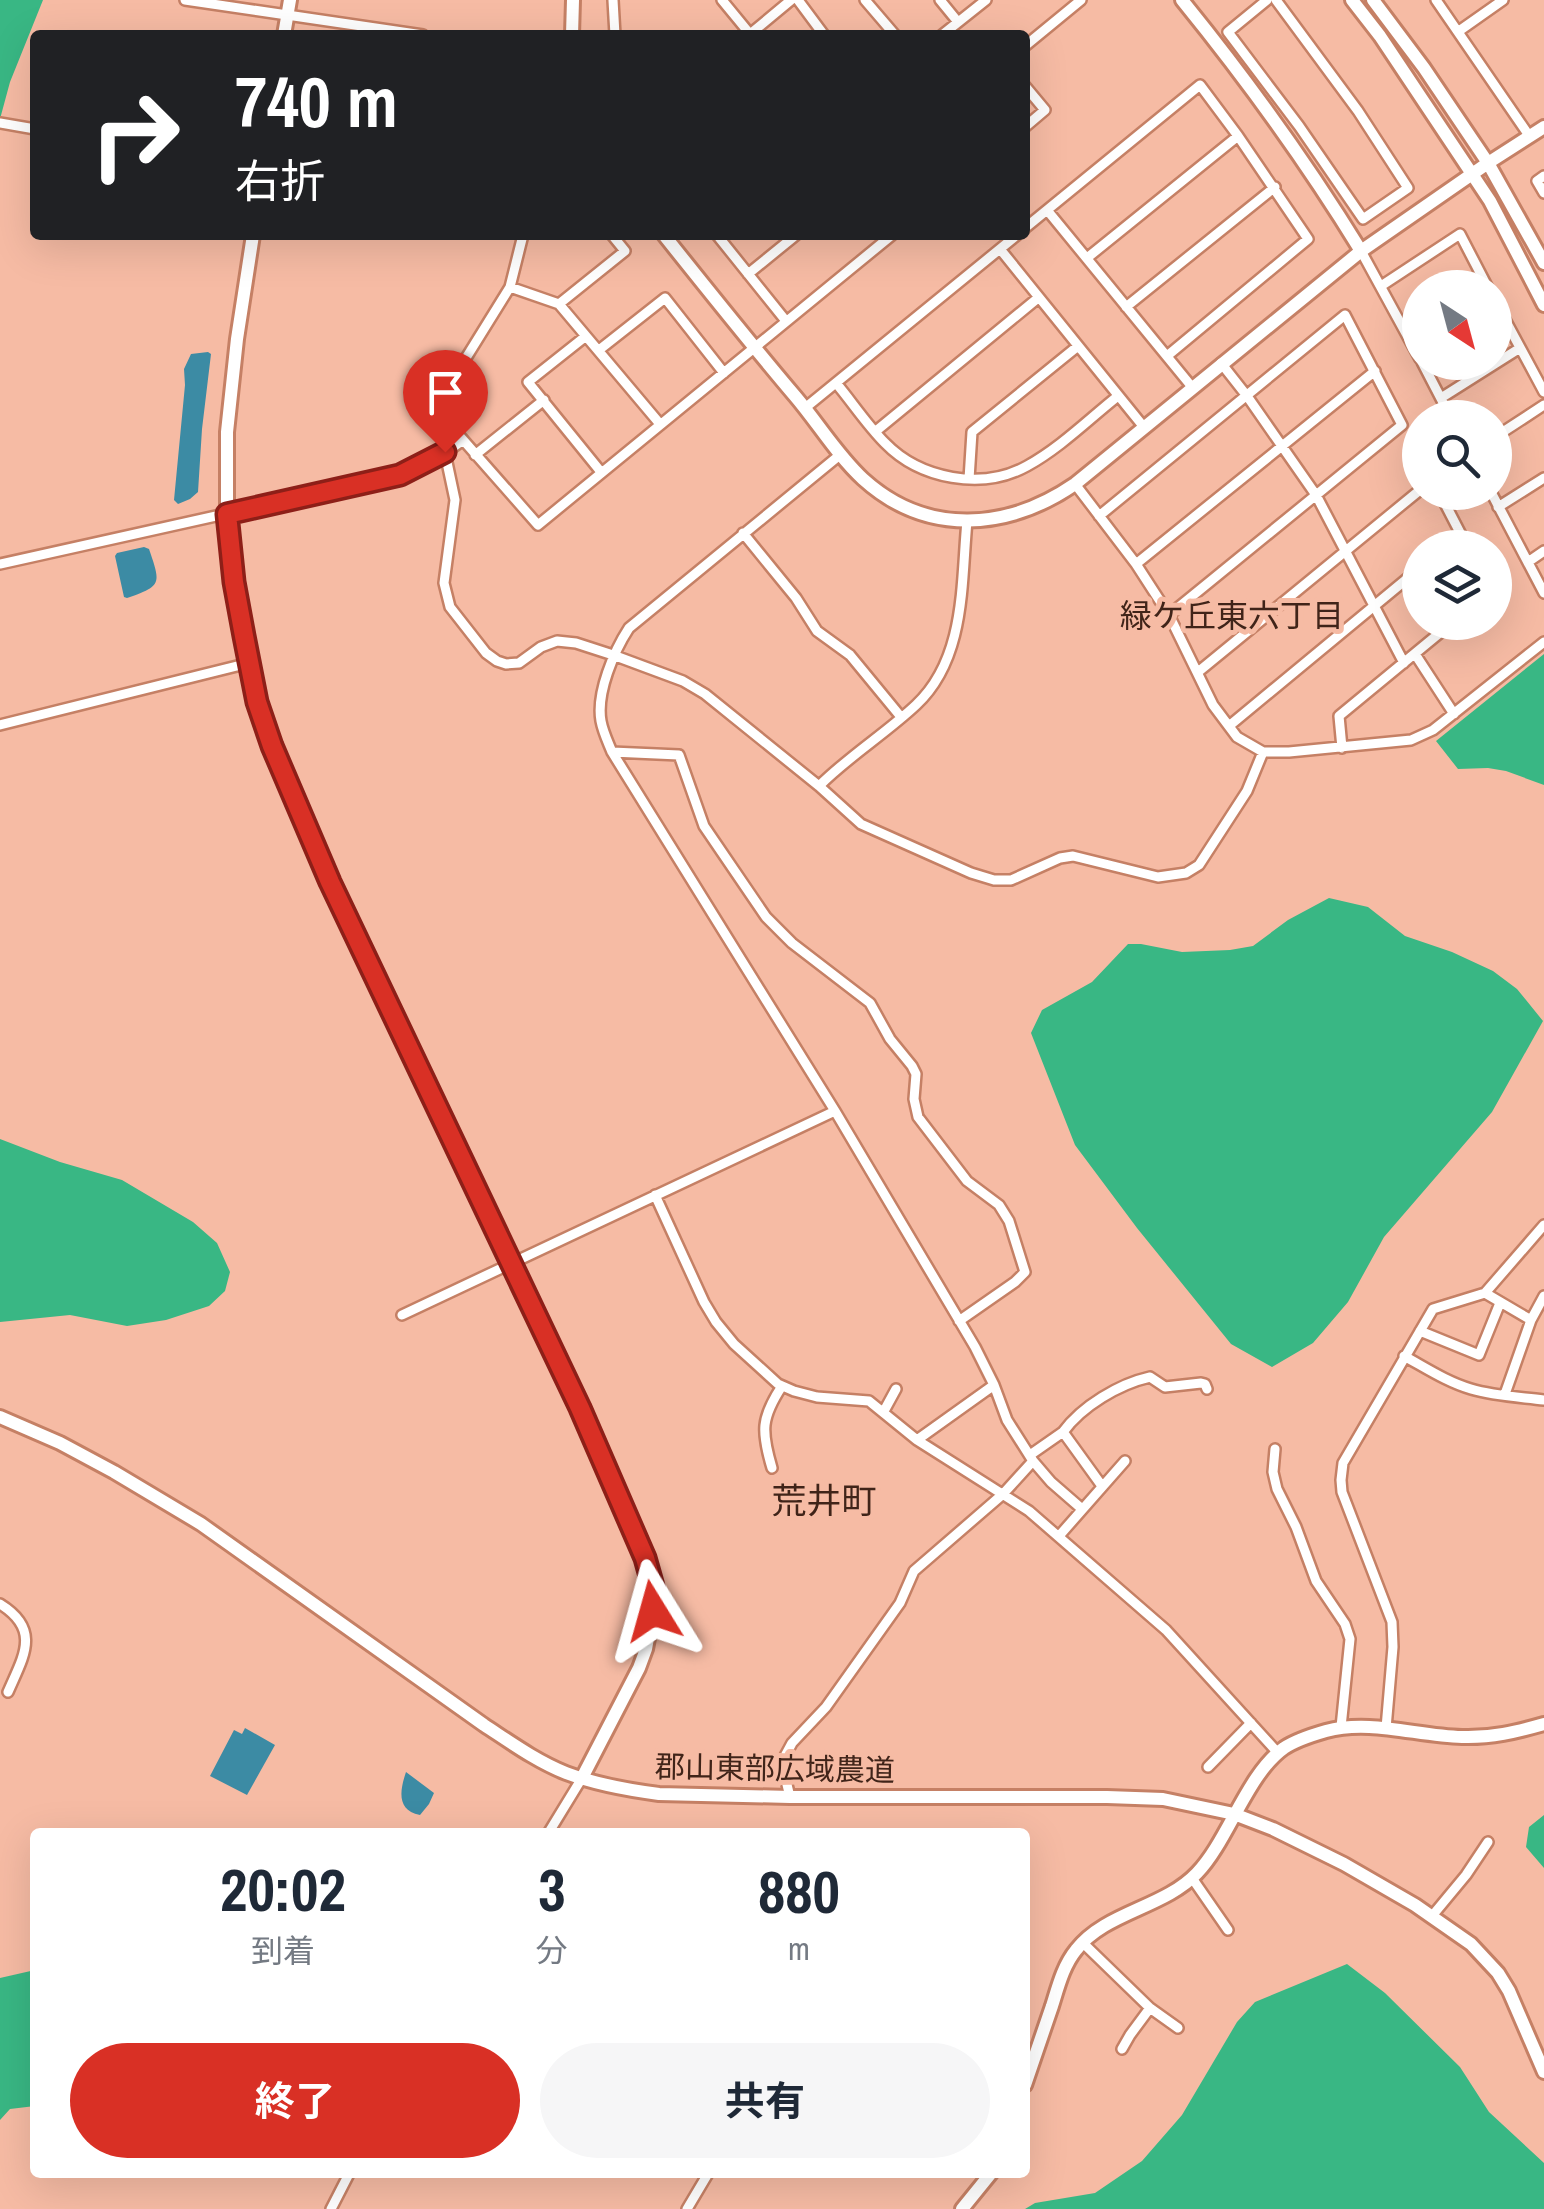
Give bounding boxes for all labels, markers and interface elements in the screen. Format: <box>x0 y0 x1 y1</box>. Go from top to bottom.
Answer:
text: 740 m <box>235 55 398 149</box>
icon: right <box>70 70 200 200</box>
text: 右折 <box>235 150 325 211</box>
north arrow <box>1402 270 1512 380</box>
map controls <box>1402 270 1512 640</box>
pin <box>403 350 488 453</box>
icon: arrive <box>418 365 473 420</box>
button: search <box>1402 400 1512 510</box>
button: layers <box>1402 530 1512 640</box>
district label: 緑ケ丘東六丁目 <box>1120 594 1344 637</box>
district label: 荒井町 <box>771 1477 877 1524</box>
position arrow <box>601 1559 705 1663</box>
street label: 郡山東部広域農道 <box>655 1746 895 1790</box>
text: 20:02 <box>220 1849 346 1930</box>
text: 3 <box>538 1849 566 1930</box>
text: 880 <box>758 1851 840 1932</box>
text: m <box>788 1927 810 1970</box>
text: 到着 <box>251 1929 315 1972</box>
text: 分 <box>536 1929 568 1972</box>
button: 終了 <box>70 2043 520 2158</box>
button: 共有 <box>540 2043 990 2158</box>

